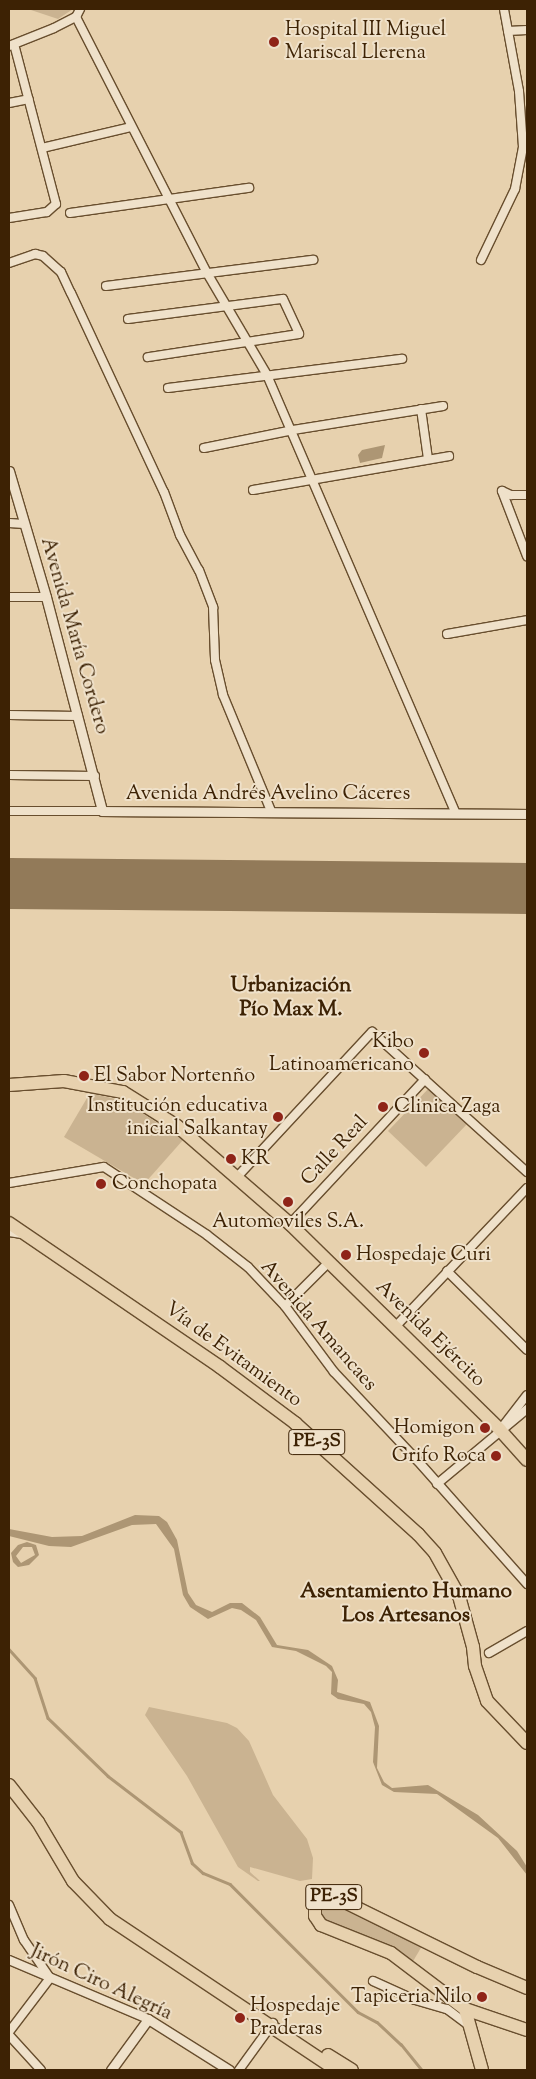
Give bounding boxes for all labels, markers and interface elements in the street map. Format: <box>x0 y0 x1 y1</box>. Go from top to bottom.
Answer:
place label: Hospital III Miguel Mariscal Llerena <box>285 19 446 66</box>
marker: Hospital III Miguel Mariscal Llerena <box>267 35 281 49</box>
street label: Avenida María Cordero <box>34 535 114 737</box>
street label: Avenida Andrés Avelino Cáceres <box>126 782 410 806</box>
district label: Urbanización Pío Max M. <box>231 973 351 1023</box>
place label: Kibo Latinoamericano <box>269 1030 414 1077</box>
marker: Kibo Latinoamericano <box>418 1047 430 1059</box>
place label: El Sabor Nortenño <box>94 1064 255 1088</box>
marker: El Sabor Nortenño <box>78 1070 90 1082</box>
place label: Institución educativa inicial Salkantay <box>87 1094 268 1141</box>
place label: Clinica Zaga <box>394 1095 500 1119</box>
marker: Clinica Zaga <box>376 1100 390 1114</box>
marker: Institución educativa inicial Salkantay <box>272 1111 284 1123</box>
street label: Calle Real <box>296 1111 374 1191</box>
place label: KR <box>241 1147 270 1171</box>
marker: KR <box>225 1153 237 1165</box>
place label: Conchopata <box>112 1172 218 1196</box>
marker: Conchopata <box>94 1177 108 1191</box>
marker: Automoviles S.A. <box>282 1196 294 1208</box>
place label: Automoviles S.A. <box>212 1210 364 1234</box>
place label: Hospedaje Curi <box>356 1243 491 1267</box>
marker: Hospedaje Curi <box>340 1249 352 1261</box>
street label: Avenida Amancaes <box>255 1256 381 1396</box>
street label: Avenida Ejército <box>370 1276 490 1392</box>
street label: Vía de Evitamiento <box>160 1297 306 1413</box>
place label: Homigon <box>394 1416 475 1440</box>
marker: Homigon <box>479 1422 491 1434</box>
road number: PE-3S <box>288 1425 346 1458</box>
place label: Grifo Roca <box>392 1444 486 1468</box>
marker: Grifo Roca <box>490 1450 502 1462</box>
district label: Asentamiento Humano Los Artesanos <box>300 1579 512 1629</box>
road number: PE-3S <box>305 1880 363 1914</box>
street label: Jirón Ciro Alegría <box>27 1940 175 2026</box>
place label: Tapiceria Nilo <box>351 1985 472 2009</box>
marker: Tapiceria Nilo <box>476 1991 488 2003</box>
place label: Hospedaje Praderas <box>250 1994 340 2041</box>
marker: Hospedaje Praderas <box>234 2012 246 2024</box>

